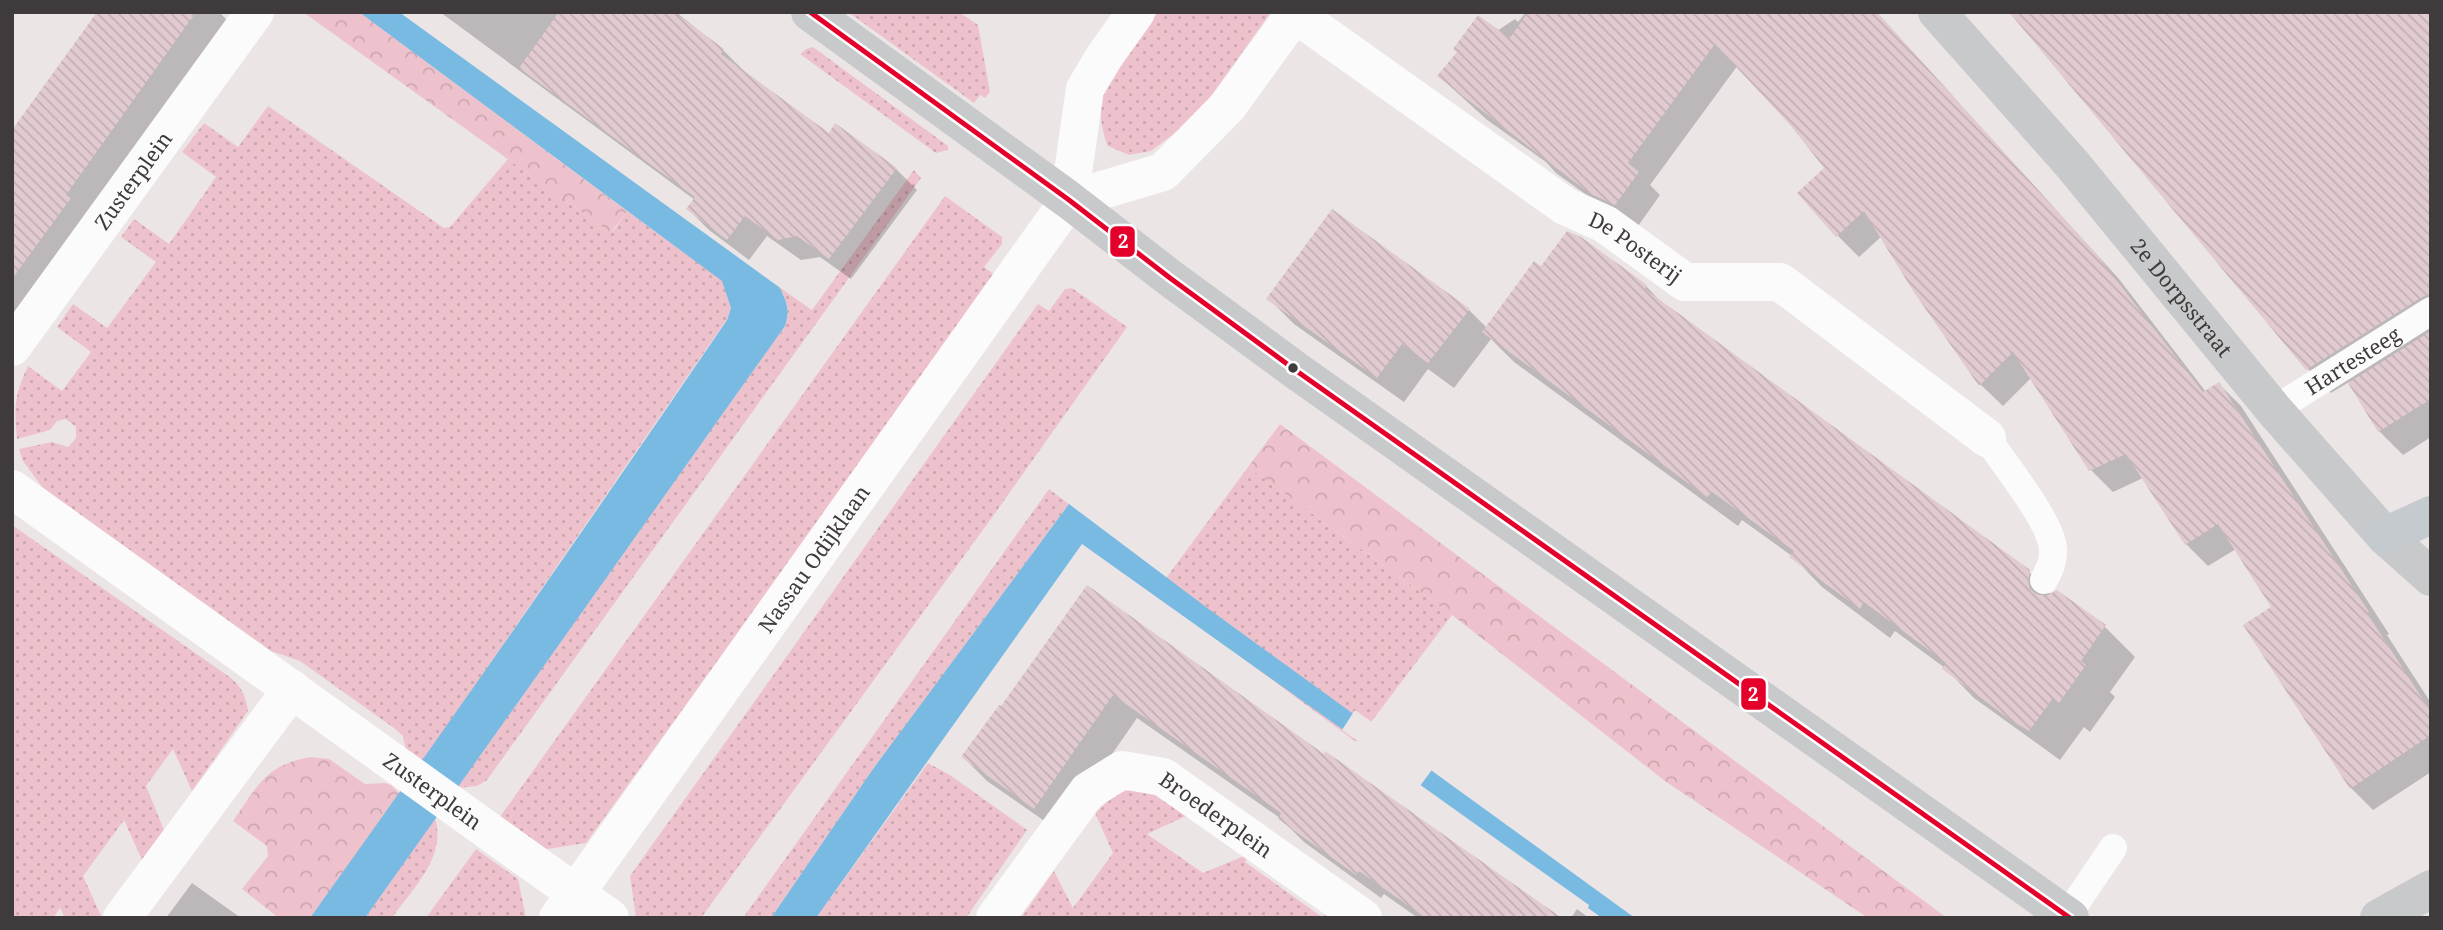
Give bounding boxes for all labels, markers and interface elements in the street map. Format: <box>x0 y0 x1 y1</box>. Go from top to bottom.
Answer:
street label: Zusterplein <box>88 126 178 235</box>
street label: De Posterij <box>1585 205 1688 289</box>
line badge: 2 <box>1109 225 1136 258</box>
text: 2 <box>1118 228 1128 254</box>
street label: 2e Dorpsstraat <box>2125 232 2239 363</box>
street label: Hartesteeg <box>2300 319 2406 401</box>
unlabelled marker <box>1286 361 1300 375</box>
street label: Nassau Odijklaan <box>752 479 876 638</box>
line badge: 2 <box>1740 677 1767 711</box>
text: 2 <box>1748 681 1758 707</box>
street label: Zusterplein <box>378 746 488 836</box>
street label: Broederplein <box>1154 765 1278 864</box>

